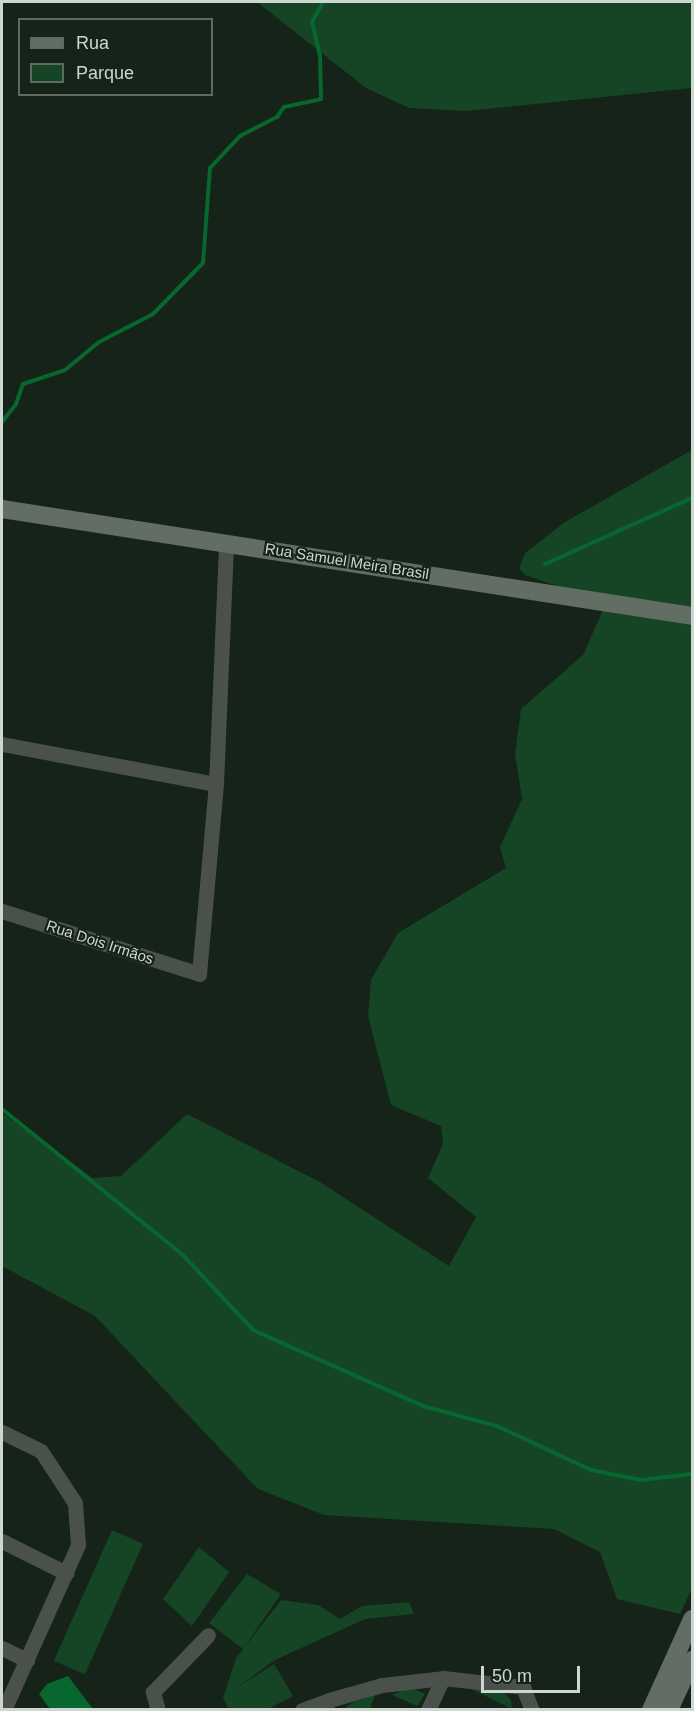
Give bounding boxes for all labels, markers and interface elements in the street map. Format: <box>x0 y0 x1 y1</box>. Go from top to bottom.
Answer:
legend <box>18 18 213 96</box>
text: Rua <box>76 33 109 53</box>
text: Parque <box>76 63 134 83</box>
street label: Rua Samuel Meira Brasil <box>264 539 430 583</box>
street label: Rua Dois Irmãos <box>44 916 156 968</box>
scale bar <box>484 1654 583 1692</box>
text: 50 m <box>492 1666 532 1686</box>

